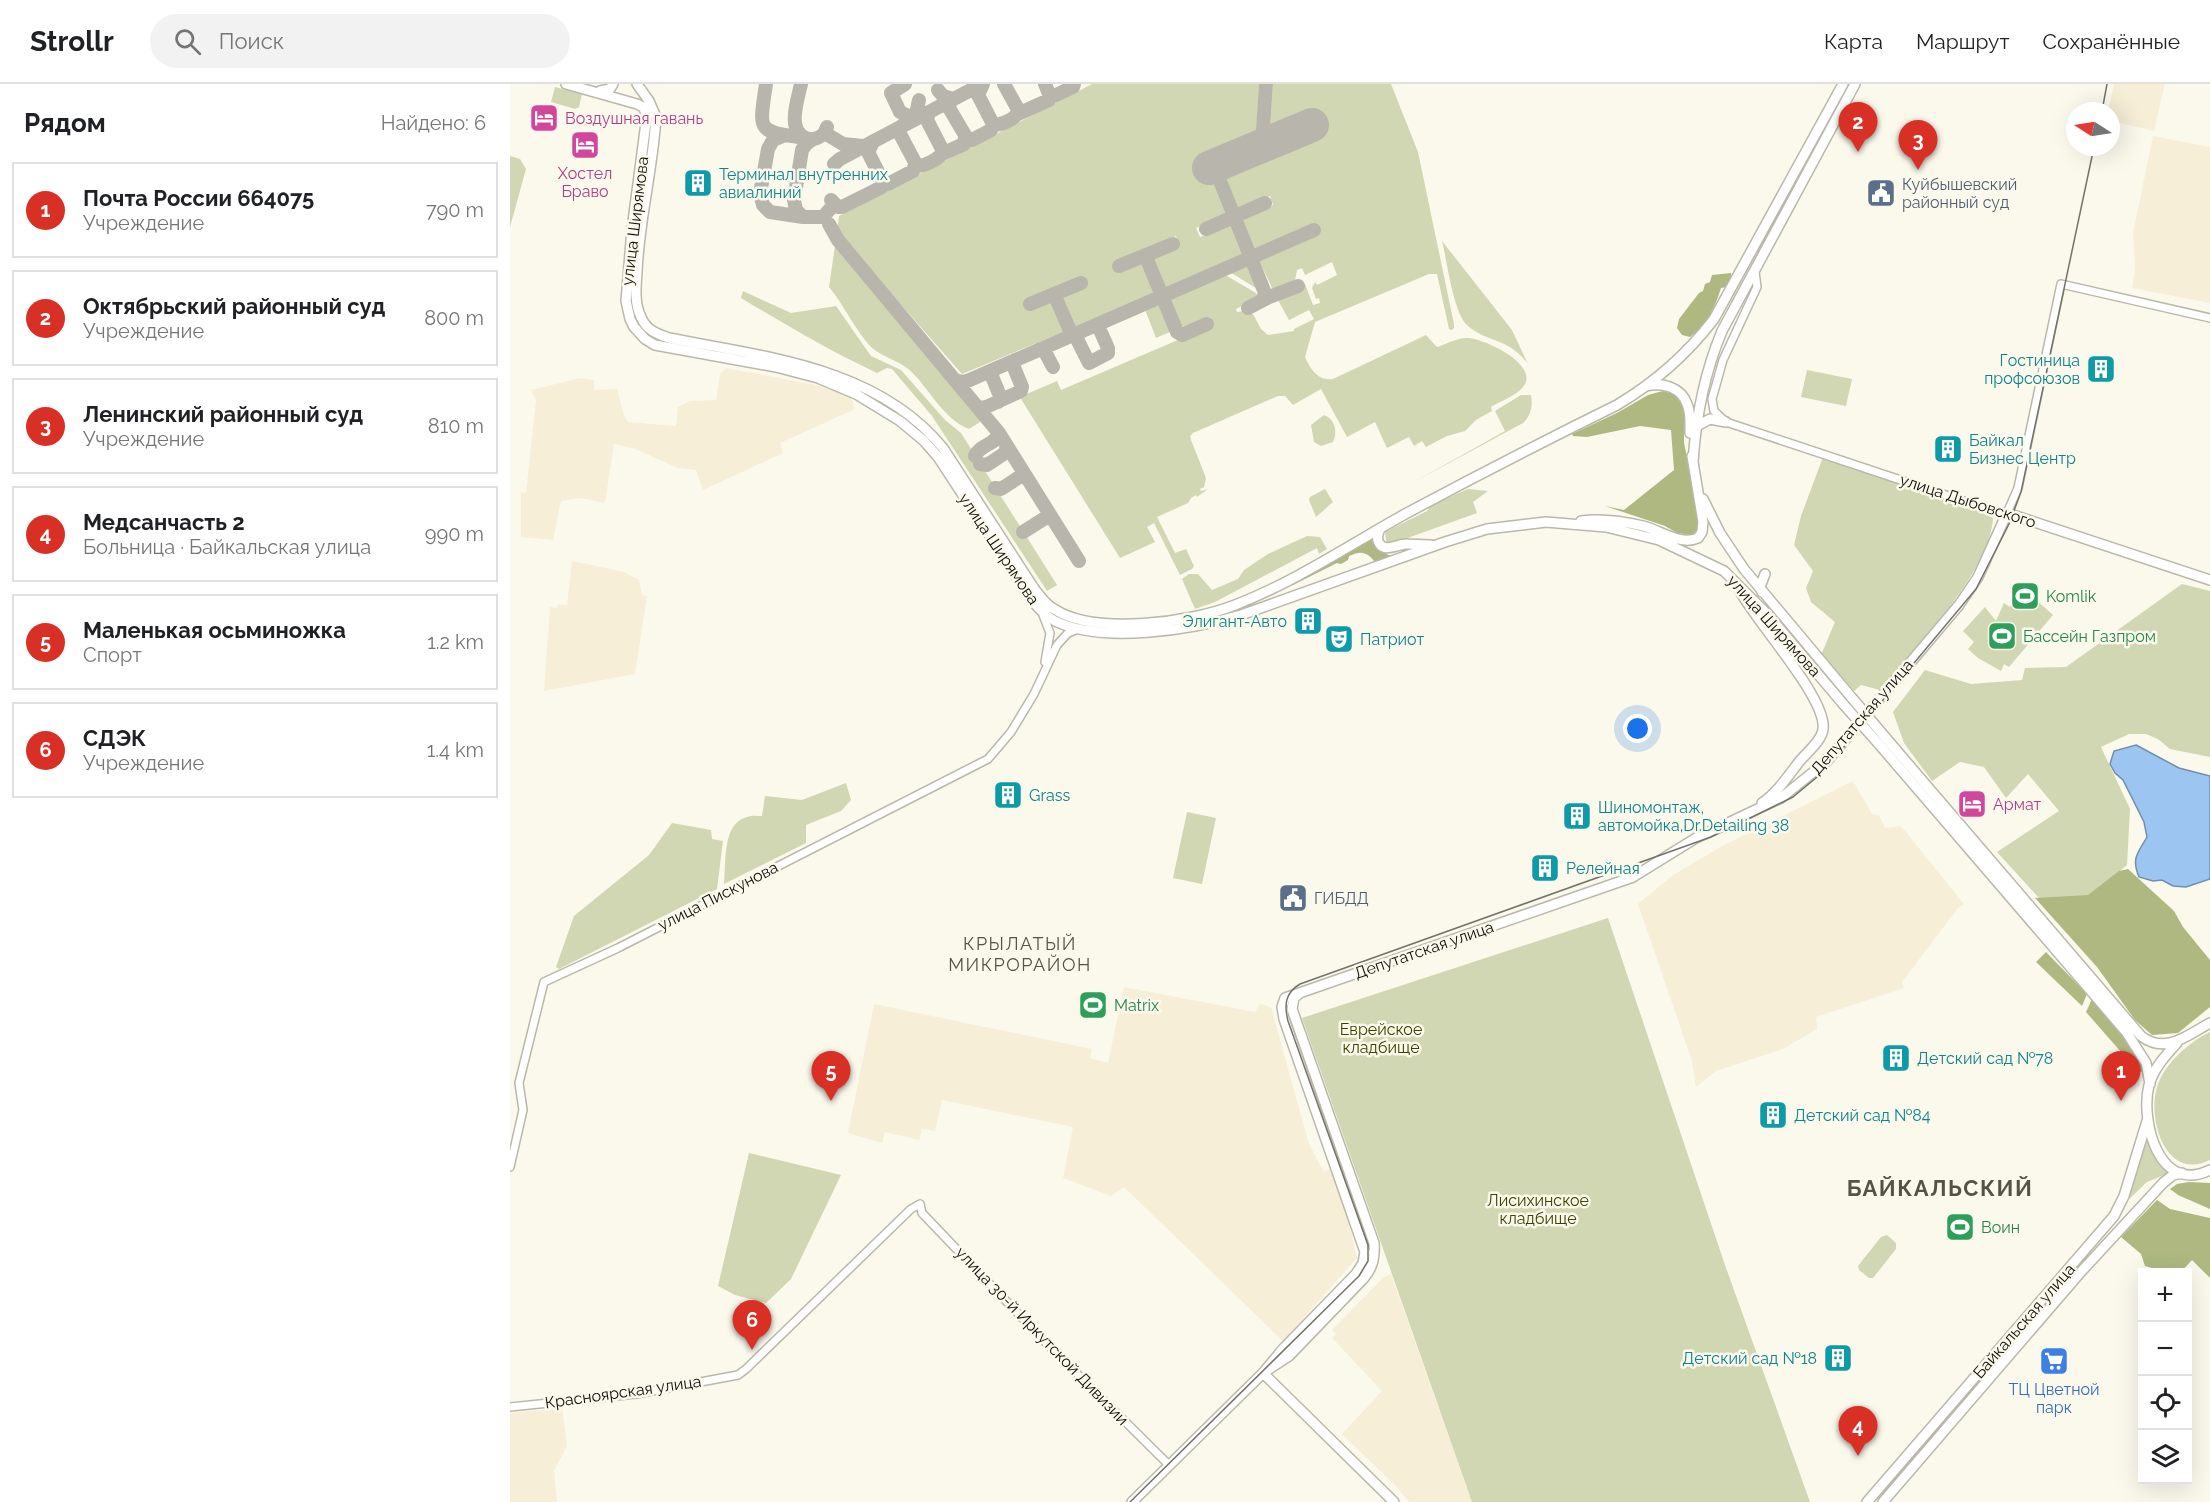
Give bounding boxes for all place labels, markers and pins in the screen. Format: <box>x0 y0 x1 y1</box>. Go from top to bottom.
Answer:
hotel icon: Воздушная гавань <box>528 102 560 134</box>
pin: 2 <box>1838 103 1878 152</box>
place label: Воздушная гавань <box>565 109 703 128</box>
pin: 3 <box>1898 120 1938 170</box>
hotel icon: Хостел Браво <box>569 129 601 161</box>
place label: Хостел Браво <box>558 164 612 201</box>
place label: Терминал внутренних авиалиний <box>719 165 888 202</box>
building icon: Терминал внутренних авиалиний <box>682 167 714 199</box>
place label: Куйбышевский районный суд <box>1902 175 2017 212</box>
public building icon: Куйбышевский районный суд <box>1865 177 1897 209</box>
place label: Гостиница профсоюзов <box>1984 351 2080 388</box>
building icon: Гостиница профсоюзов <box>2085 353 2117 385</box>
place label: Байкал Бизнес Центр <box>1969 431 2076 468</box>
building icon: Байкал Бизнес Центр <box>1932 433 1964 465</box>
sports icon: Komlik <box>2009 580 2041 612</box>
place label: Komlik <box>2046 587 2097 606</box>
building icon: Элигант-Авто <box>1292 605 1324 637</box>
place label: Элигант-Авто <box>1182 612 1287 631</box>
sports icon: Бассейн Газпром <box>1986 620 2018 652</box>
theatre icon: Патриот <box>1323 623 1355 655</box>
place label: Бассейн Газпром <box>2023 627 2156 646</box>
place label: Патриот <box>1360 630 1425 649</box>
building icon: Grass <box>992 779 1024 811</box>
place label: Grass <box>1029 786 1070 805</box>
hotel icon: Армат <box>1956 788 1988 820</box>
place label: Армат <box>1993 795 2041 814</box>
place label: Шиномонтаж, автомойка,Dr.Detailing 38 <box>1598 798 1789 835</box>
building icon: Шиномонтаж, автомойка,Dr.Detailing 38 <box>1561 800 1593 832</box>
building icon: Релейная <box>1529 852 1561 884</box>
place label: Релейная <box>1566 859 1640 878</box>
public building icon: ГИБДД <box>1277 882 1309 914</box>
place label: ГИБДД <box>1314 889 1369 908</box>
sports icon: Matrix <box>1077 989 1109 1021</box>
place label: Matrix <box>1114 996 1159 1015</box>
building icon: Детский сад №78 <box>1880 1042 1912 1074</box>
place label: Детский сад №78 <box>1917 1049 2053 1068</box>
pin: 5 <box>812 1052 850 1101</box>
pin: 1 <box>2102 1052 2140 1101</box>
building icon: Детский сад №84 <box>1757 1099 1789 1131</box>
place label: Детский сад №84 <box>1794 1106 1931 1125</box>
sports icon: Воин <box>1944 1211 1976 1243</box>
place label: Воин <box>1981 1218 2020 1237</box>
pin: 6 <box>732 1300 772 1350</box>
building icon: Детский сад №18 <box>1822 1342 1854 1374</box>
supermarket icon: ТЦ Цветной парк <box>2038 1345 2070 1377</box>
place label: Детский сад №18 <box>1682 1349 1817 1368</box>
place label: ТЦ Цветной парк <box>2008 1380 2100 1417</box>
pin: 4 <box>1838 1406 1878 1456</box>

